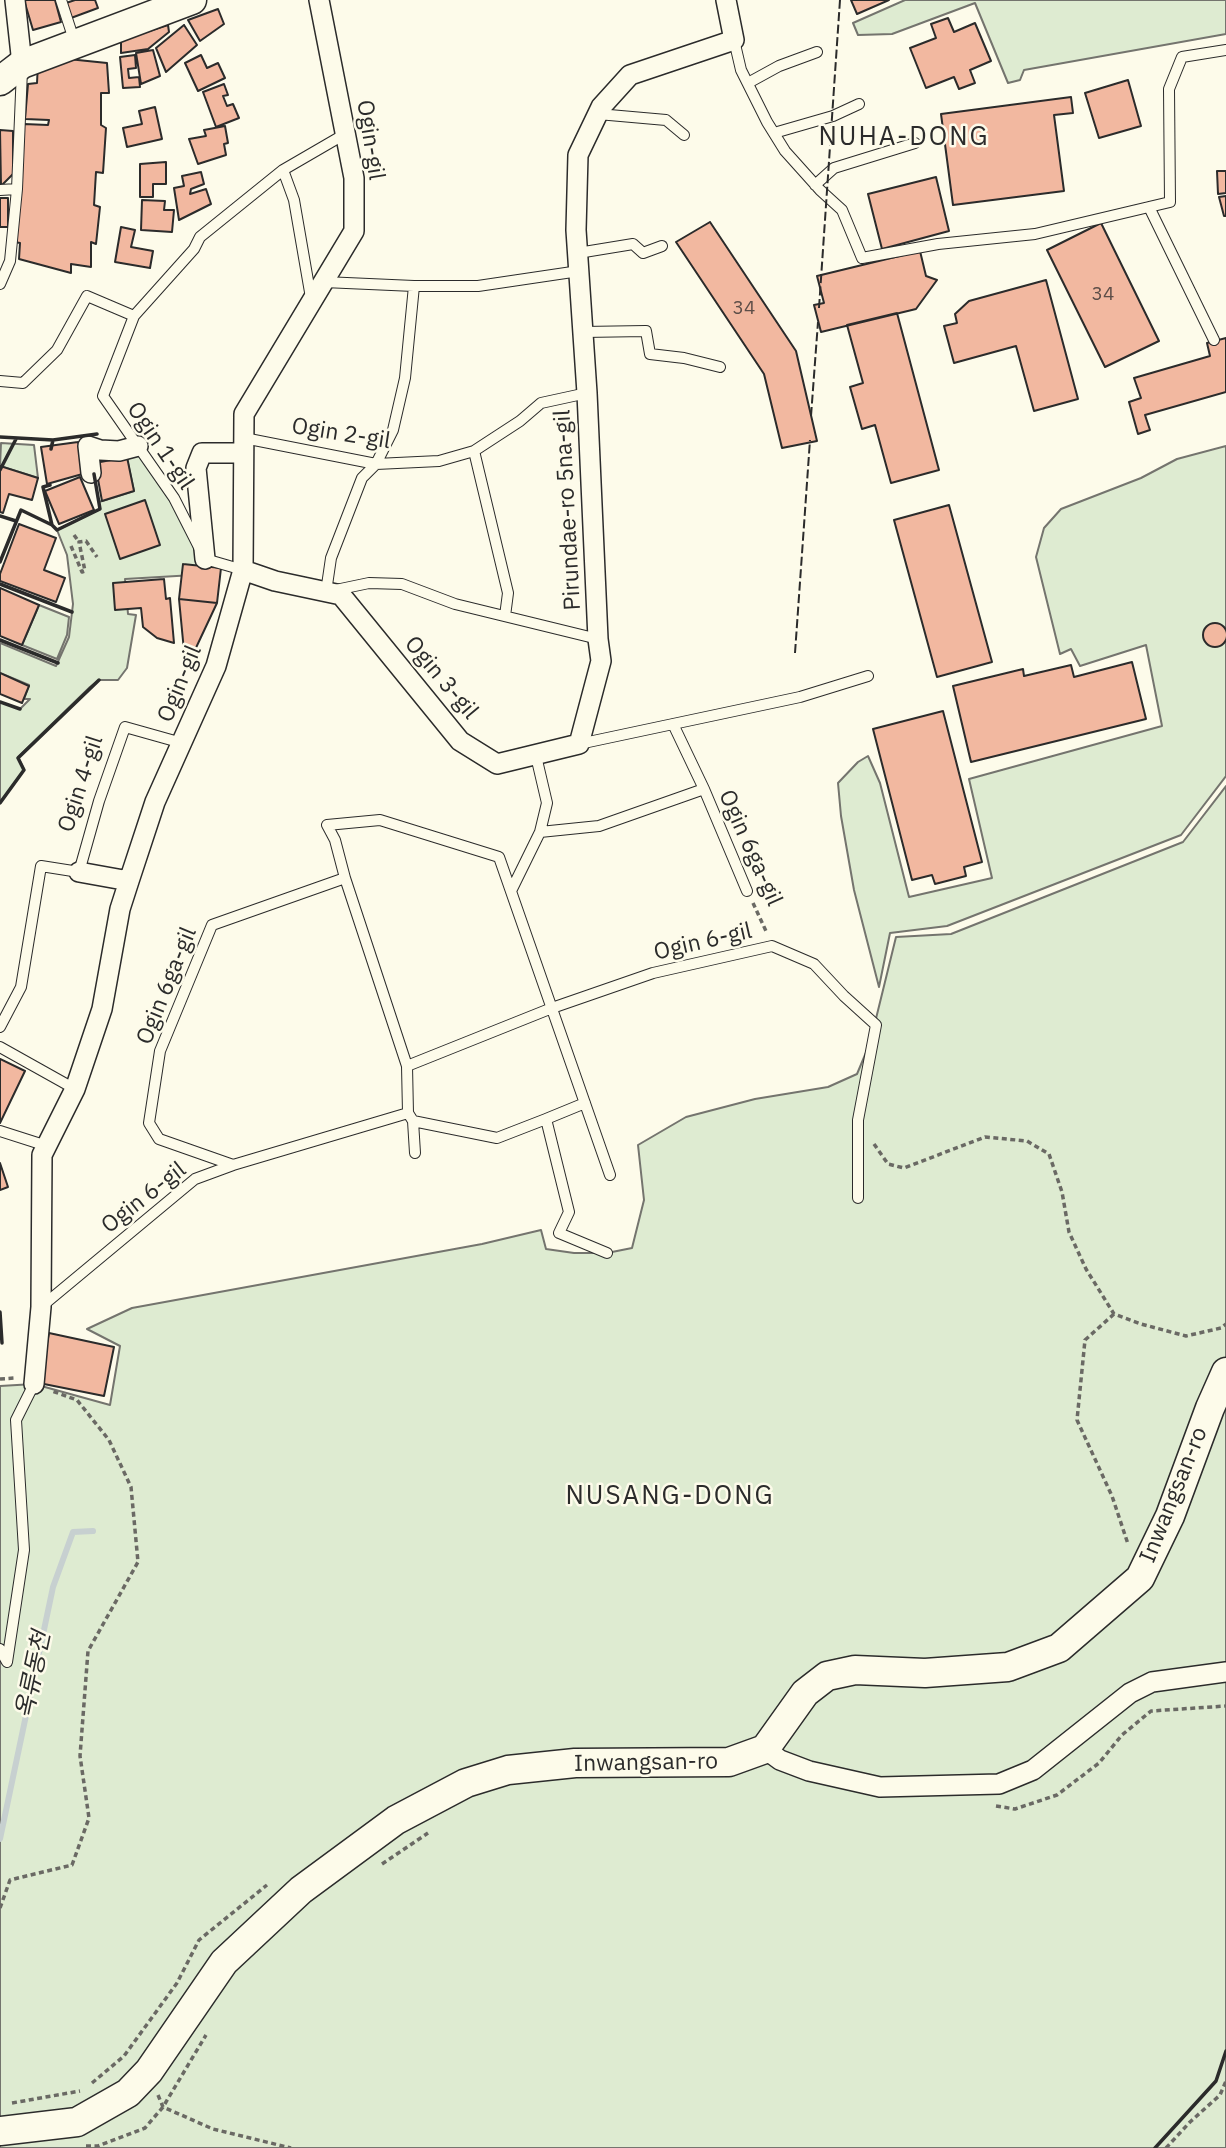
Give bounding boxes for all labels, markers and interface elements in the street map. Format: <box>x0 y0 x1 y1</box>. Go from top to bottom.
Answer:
street label: Ogin-gil <box>350 98 390 182</box>
district label: NUHA-DONG <box>820 121 988 153</box>
house number: 34 <box>1092 284 1114 306</box>
house number: 34 <box>733 298 755 320</box>
street label: Ogin 1-gil <box>121 397 199 495</box>
street label: Pirundae-ro 5na-gil <box>549 409 587 611</box>
street label: Ogin 2-gil <box>290 413 392 455</box>
street label: Ogin 3-gil <box>398 631 484 725</box>
street label: Ogin-gil <box>152 641 208 727</box>
street label: Ogin 4-gil <box>52 732 110 836</box>
street label: Ogin 6ga-gil <box>712 786 788 910</box>
street label: Ogin 6-gil <box>651 917 755 967</box>
street label: Ogin 6ga-gil <box>131 923 203 1049</box>
street label: Ogin 6-gil <box>96 1156 192 1240</box>
street label: Inwangsan-ro <box>1134 1423 1214 1567</box>
district label: NUSANG-DONG <box>567 1480 773 1512</box>
water label: 옥류동천 <box>11 1629 57 1721</box>
street label: Inwangsan-ro <box>574 1748 718 1778</box>

